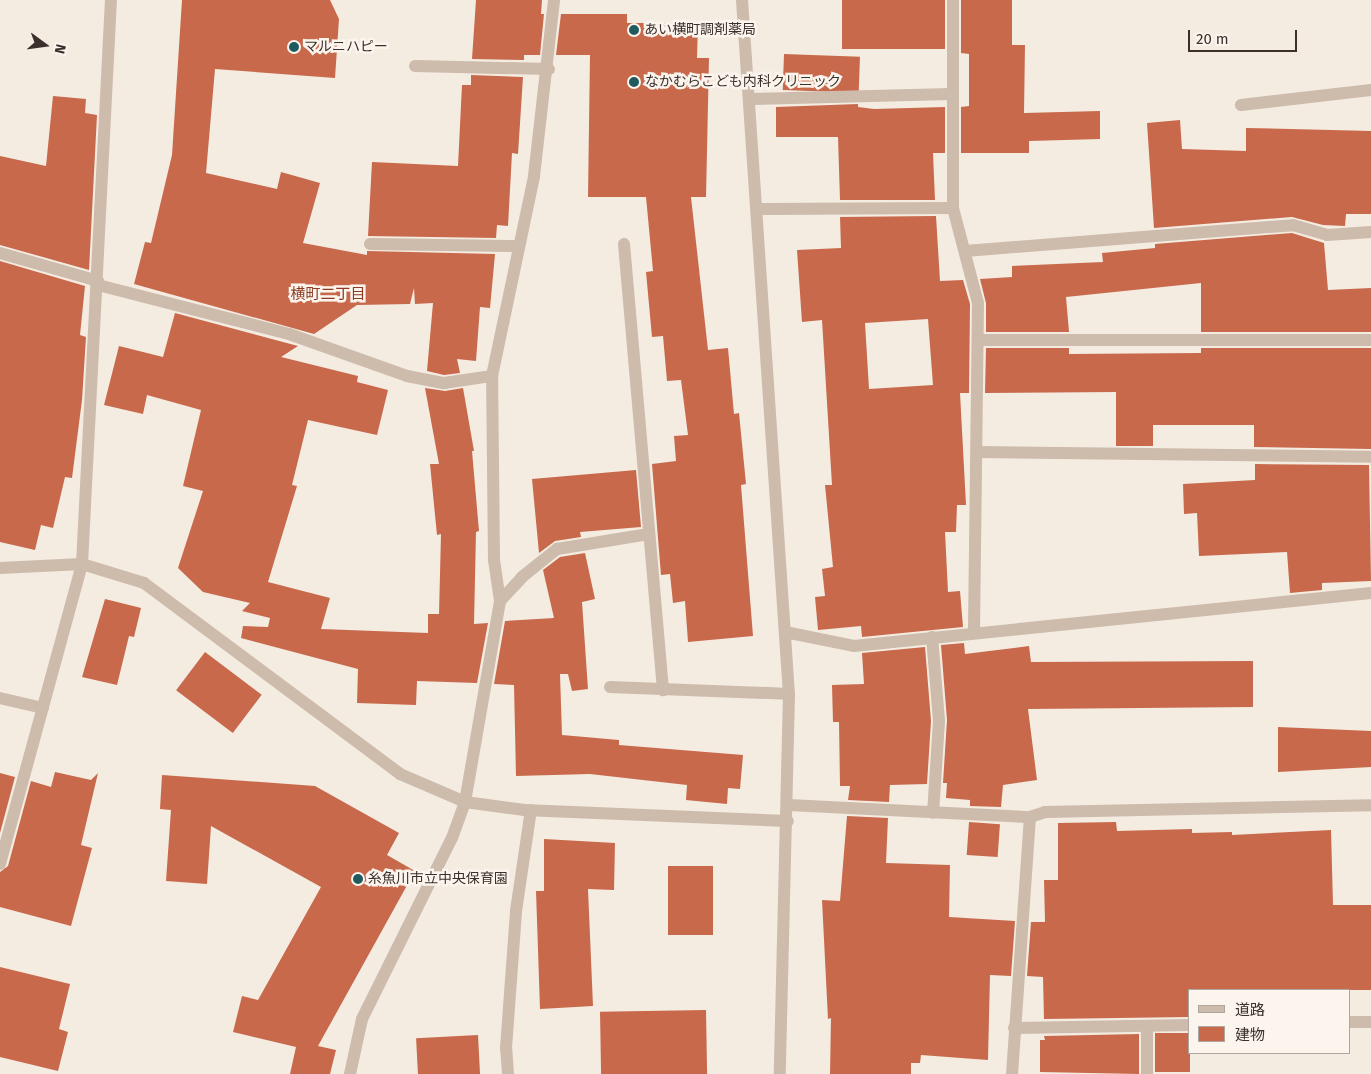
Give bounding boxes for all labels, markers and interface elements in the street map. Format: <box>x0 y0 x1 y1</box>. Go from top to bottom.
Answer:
north arrow <box>20 20 70 70</box>
scale bar <box>1191 20 1300 52</box>
place label: あい横町調剤薬局 <box>644 22 756 38</box>
marker: あい横町調剤薬局 <box>628 24 640 36</box>
text: 20 m <box>1196 30 1229 48</box>
place label: マルニハピー <box>304 39 388 55</box>
marker: マルニハピー <box>288 41 300 53</box>
text: N <box>51 42 69 55</box>
place label: なかむらこども内科クリニック <box>645 74 841 90</box>
marker: なかむらこども内科クリニック <box>627 75 641 89</box>
district label: 横町二丁目 <box>291 286 365 304</box>
place label: 糸魚川市立中央保育園 <box>368 871 508 887</box>
marker: 糸魚川市立中央保育園 <box>352 873 364 885</box>
legend <box>1188 989 1351 1054</box>
text: 道路 <box>1235 1001 1265 1019</box>
text: 建物 <box>1235 1026 1265 1044</box>

